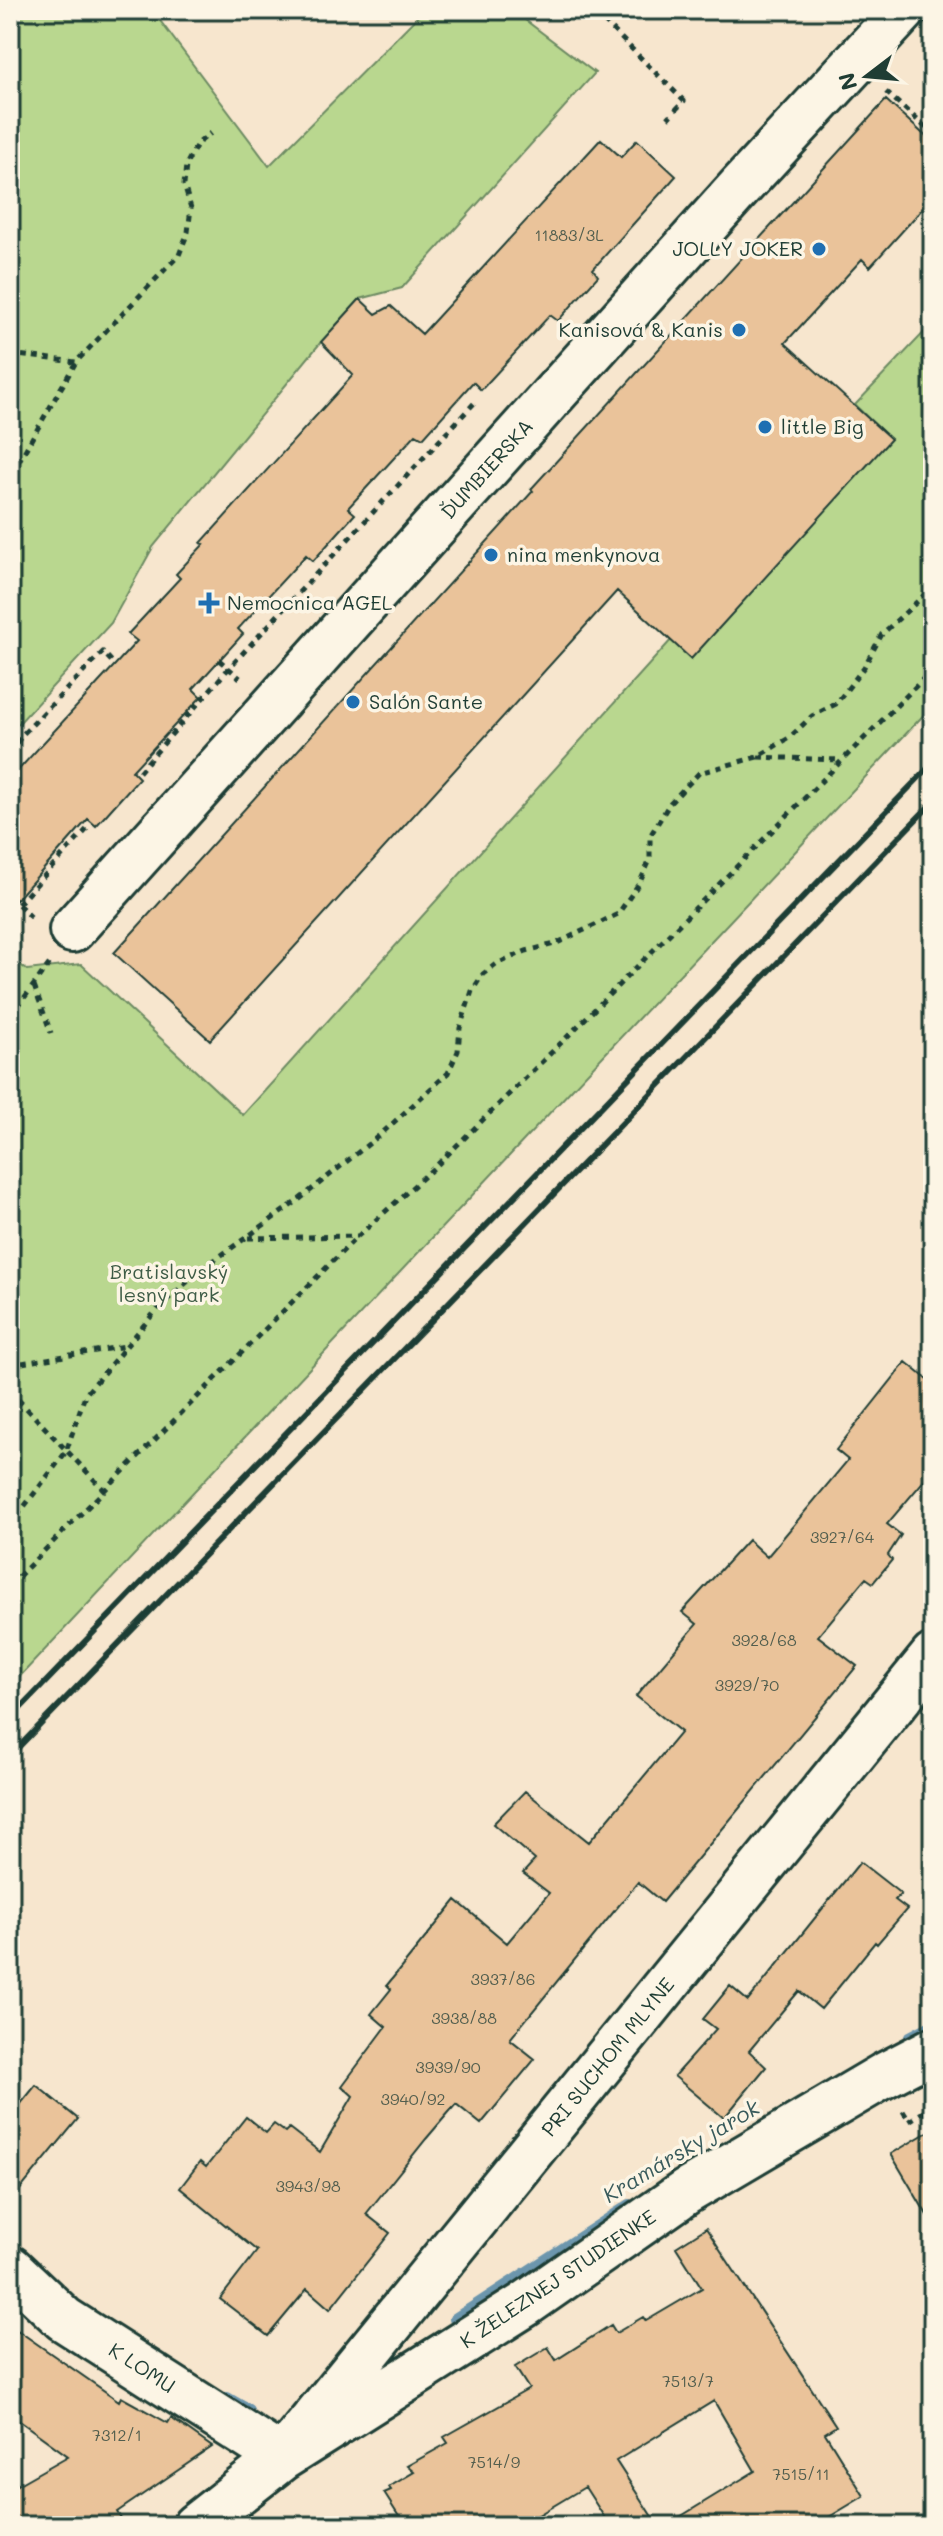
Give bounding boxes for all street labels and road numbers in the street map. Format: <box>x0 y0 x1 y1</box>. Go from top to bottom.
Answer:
street label: ĎUMBIERSKA <box>435 413 538 524</box>
street label: PRI SUCHOM MLYNE <box>535 1972 679 2141</box>
street label: K ŽELEZNEJ STUDIENKE <box>455 2203 660 2353</box>
street label: K LOMU <box>104 2336 181 2398</box>

